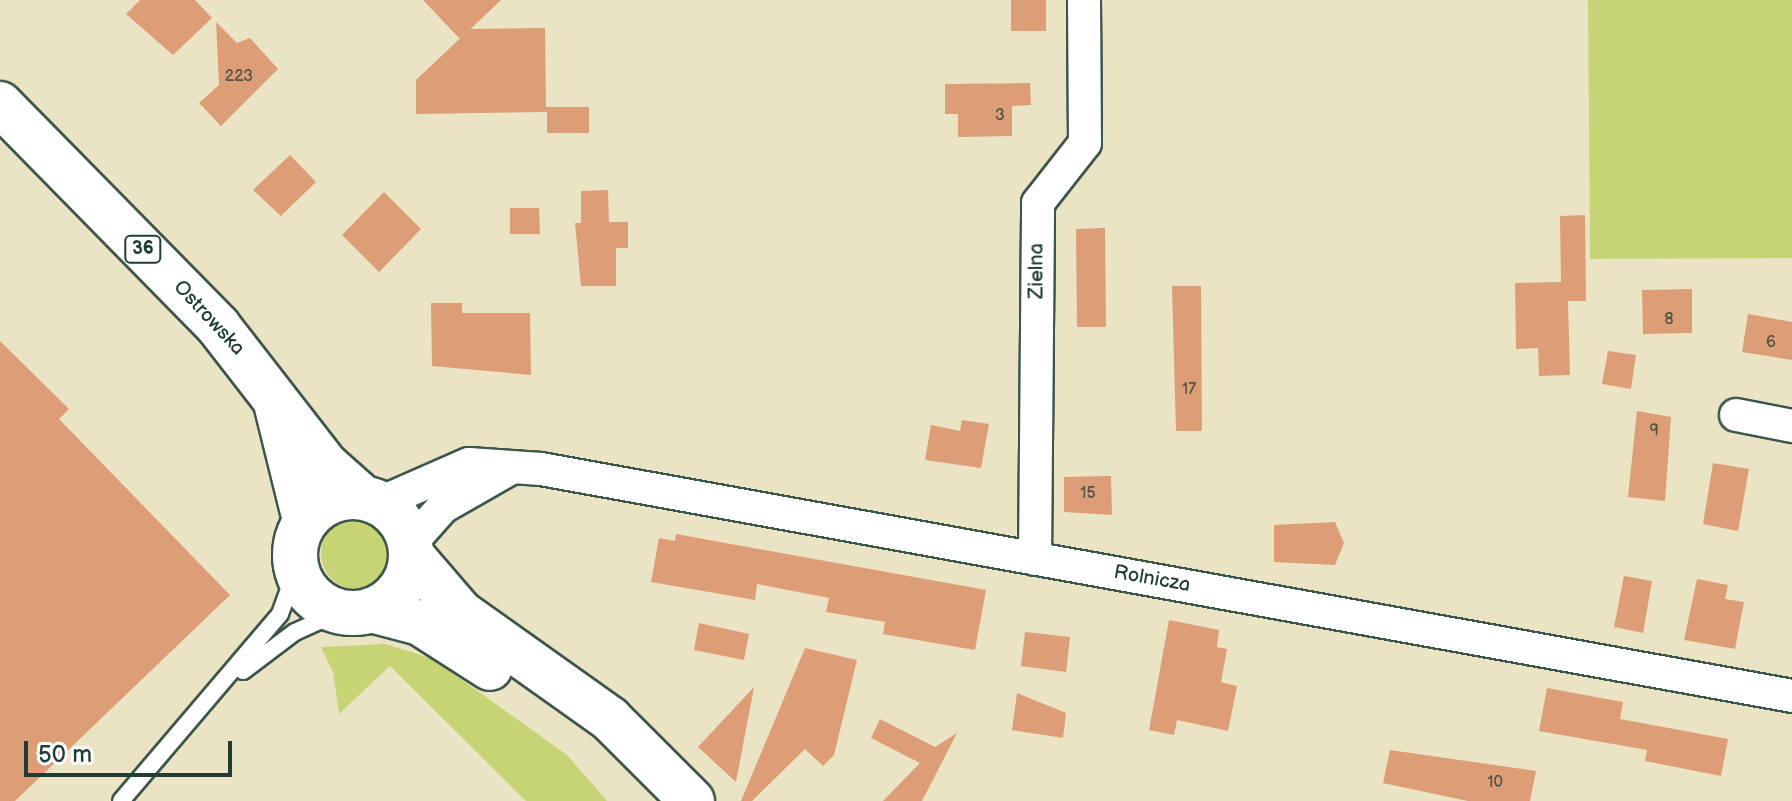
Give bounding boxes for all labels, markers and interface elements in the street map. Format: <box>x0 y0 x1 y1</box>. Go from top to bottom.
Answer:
house number: 223 <box>225 67 253 87</box>
house number: 3 <box>995 106 1005 126</box>
road number: 36 <box>123 235 163 263</box>
street label: Zielna <box>1025 243 1049 299</box>
street label: Ostrowska <box>168 276 250 360</box>
house number: 8 <box>1664 310 1674 330</box>
house number: 6 <box>1766 333 1776 353</box>
house number: 17 <box>1182 380 1196 400</box>
house number: 9 <box>1649 421 1659 441</box>
house number: 15 <box>1080 484 1096 504</box>
street label: Rolnicza <box>1112 560 1192 598</box>
scale bar <box>28 725 236 775</box>
text: 50 m <box>38 740 92 769</box>
house number: 10 <box>1487 773 1503 793</box>

